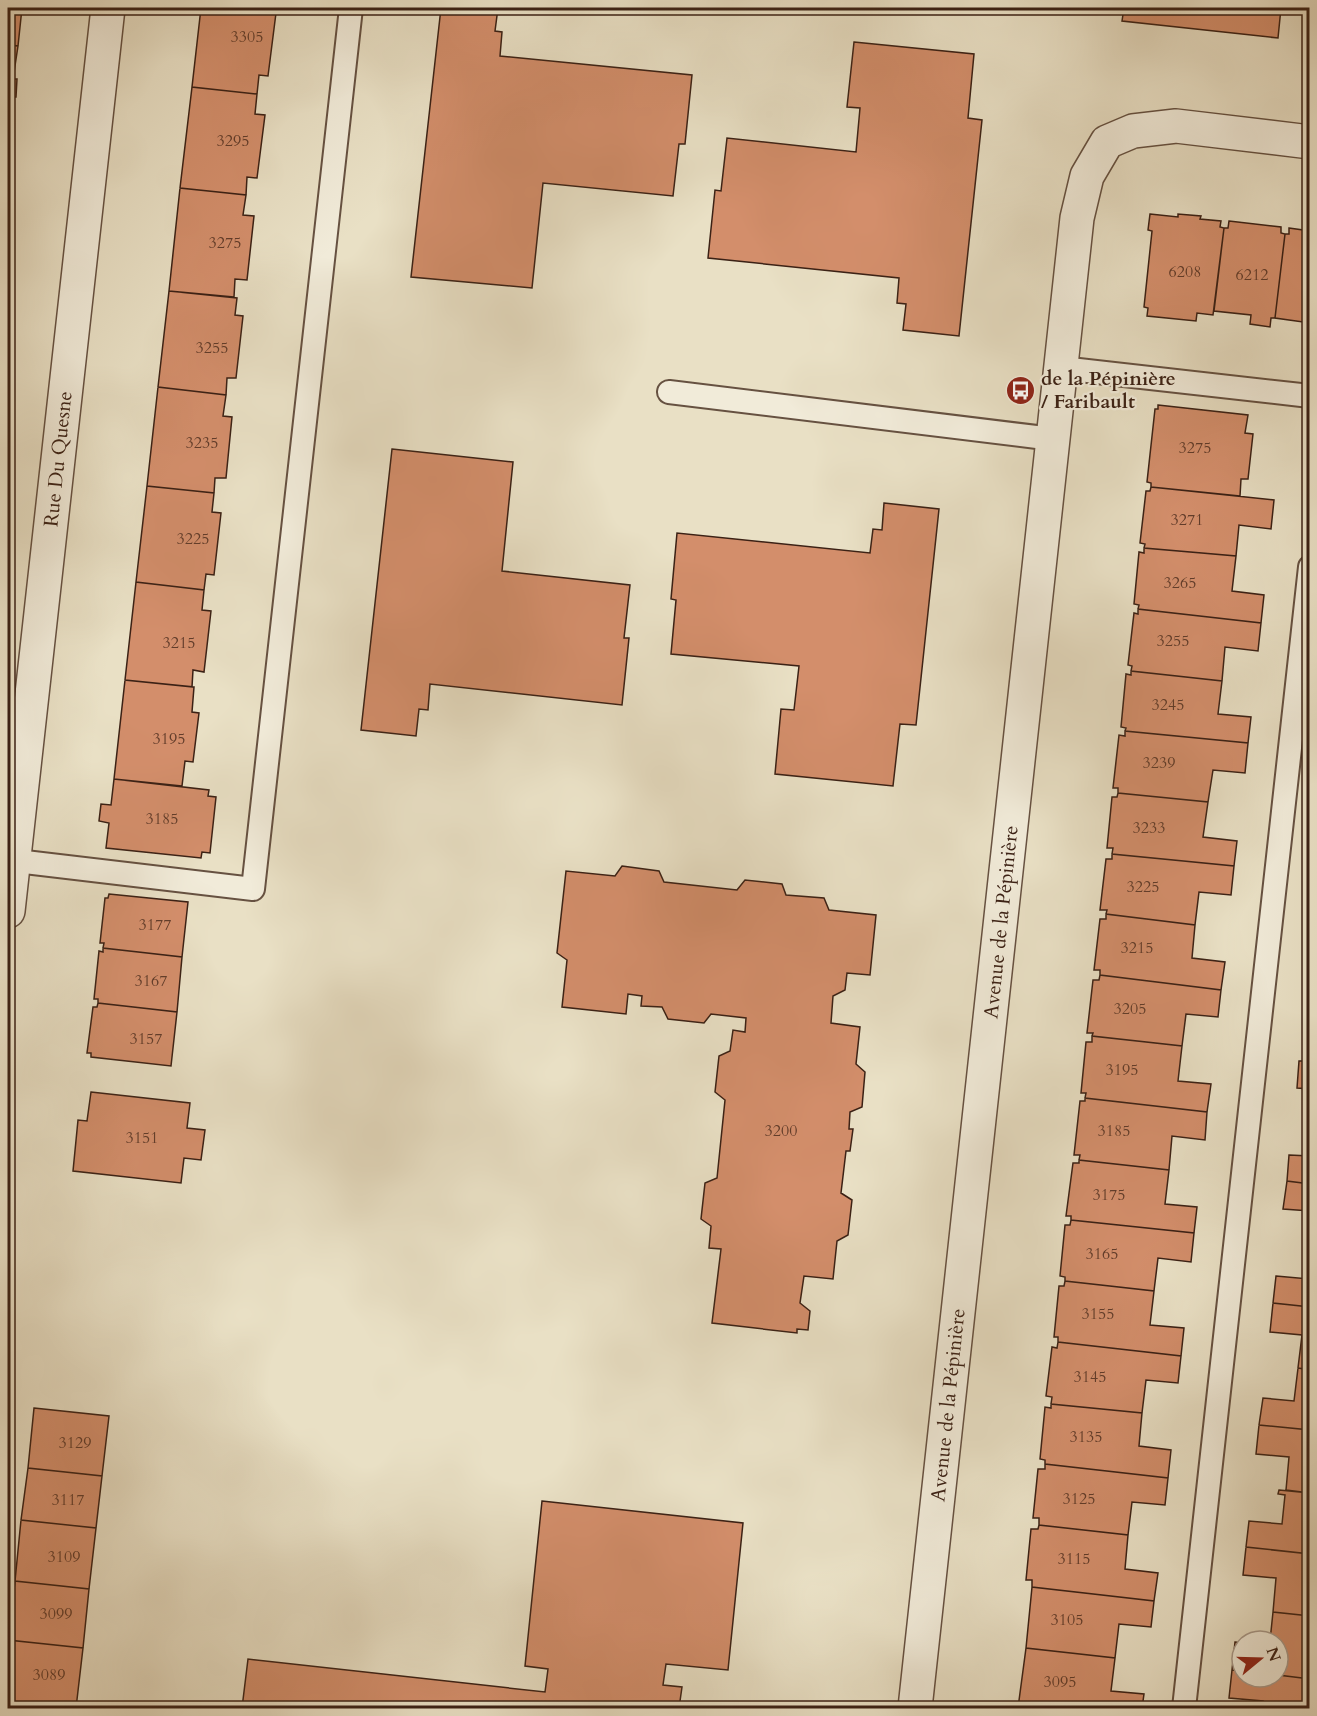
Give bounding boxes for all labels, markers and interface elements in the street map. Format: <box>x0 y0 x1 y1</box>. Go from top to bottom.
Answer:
house number: 3305 <box>231 26 263 48</box>
house number: 3295 <box>217 130 249 152</box>
house number: 3275 <box>209 232 241 254</box>
house number: 6208 <box>1169 261 1201 283</box>
house number: 6212 <box>1236 264 1268 286</box>
house number: 3255 <box>196 337 228 359</box>
place label: de la Pépinière / Faribault <box>1041 365 1176 415</box>
bus stop icon: de la Pépinière / Faribault <box>1004 374 1036 406</box>
street label: Rue Du Quesne <box>37 390 79 528</box>
house number: 3235 <box>186 432 218 454</box>
house number: 3275 <box>1179 437 1211 459</box>
house number: 3271 <box>1171 509 1203 531</box>
house number: 3225 <box>177 528 209 550</box>
house number: 3265 <box>1164 572 1196 594</box>
house number: 3255 <box>1157 630 1189 652</box>
house number: 3215 <box>163 632 195 654</box>
house number: 3245 <box>1152 694 1184 716</box>
house number: 3195 <box>153 728 185 750</box>
house number: 3239 <box>1143 752 1175 774</box>
house number: 3185 <box>146 808 178 830</box>
house number: 3233 <box>1133 817 1165 839</box>
street label: Avenue de la Pépinière <box>977 824 1025 1020</box>
house number: 3225 <box>1127 876 1159 898</box>
house number: 3177 <box>139 914 171 936</box>
house number: 3215 <box>1121 937 1153 959</box>
house number: 3167 <box>135 970 167 992</box>
house number: 3205 <box>1114 998 1146 1020</box>
house number: 3157 <box>130 1028 162 1050</box>
house number: 3195 <box>1106 1059 1138 1081</box>
house number: 3200 <box>765 1120 797 1142</box>
house number: 3185 <box>1098 1120 1130 1142</box>
house number: 3151 <box>126 1127 158 1149</box>
house number: 3175 <box>1093 1184 1125 1206</box>
house number: 3165 <box>1086 1243 1118 1265</box>
house number: 3155 <box>1082 1303 1114 1325</box>
street label: Avenue de la Pépinière <box>924 1307 972 1503</box>
house number: 3145 <box>1074 1366 1106 1388</box>
house number: 3135 <box>1070 1426 1102 1448</box>
house number: 3129 <box>59 1432 91 1454</box>
house number: 3125 <box>1063 1488 1095 1510</box>
house number: 3117 <box>52 1489 84 1511</box>
house number: 3109 <box>48 1546 80 1568</box>
house number: 3115 <box>1058 1548 1090 1570</box>
house number: 3099 <box>40 1603 72 1625</box>
house number: 3105 <box>1051 1609 1083 1631</box>
north arrow <box>1230 1629 1290 1689</box>
text: N <box>1261 1644 1286 1665</box>
house number: 3089 <box>33 1664 65 1686</box>
house number: 3095 <box>1044 1671 1076 1693</box>

